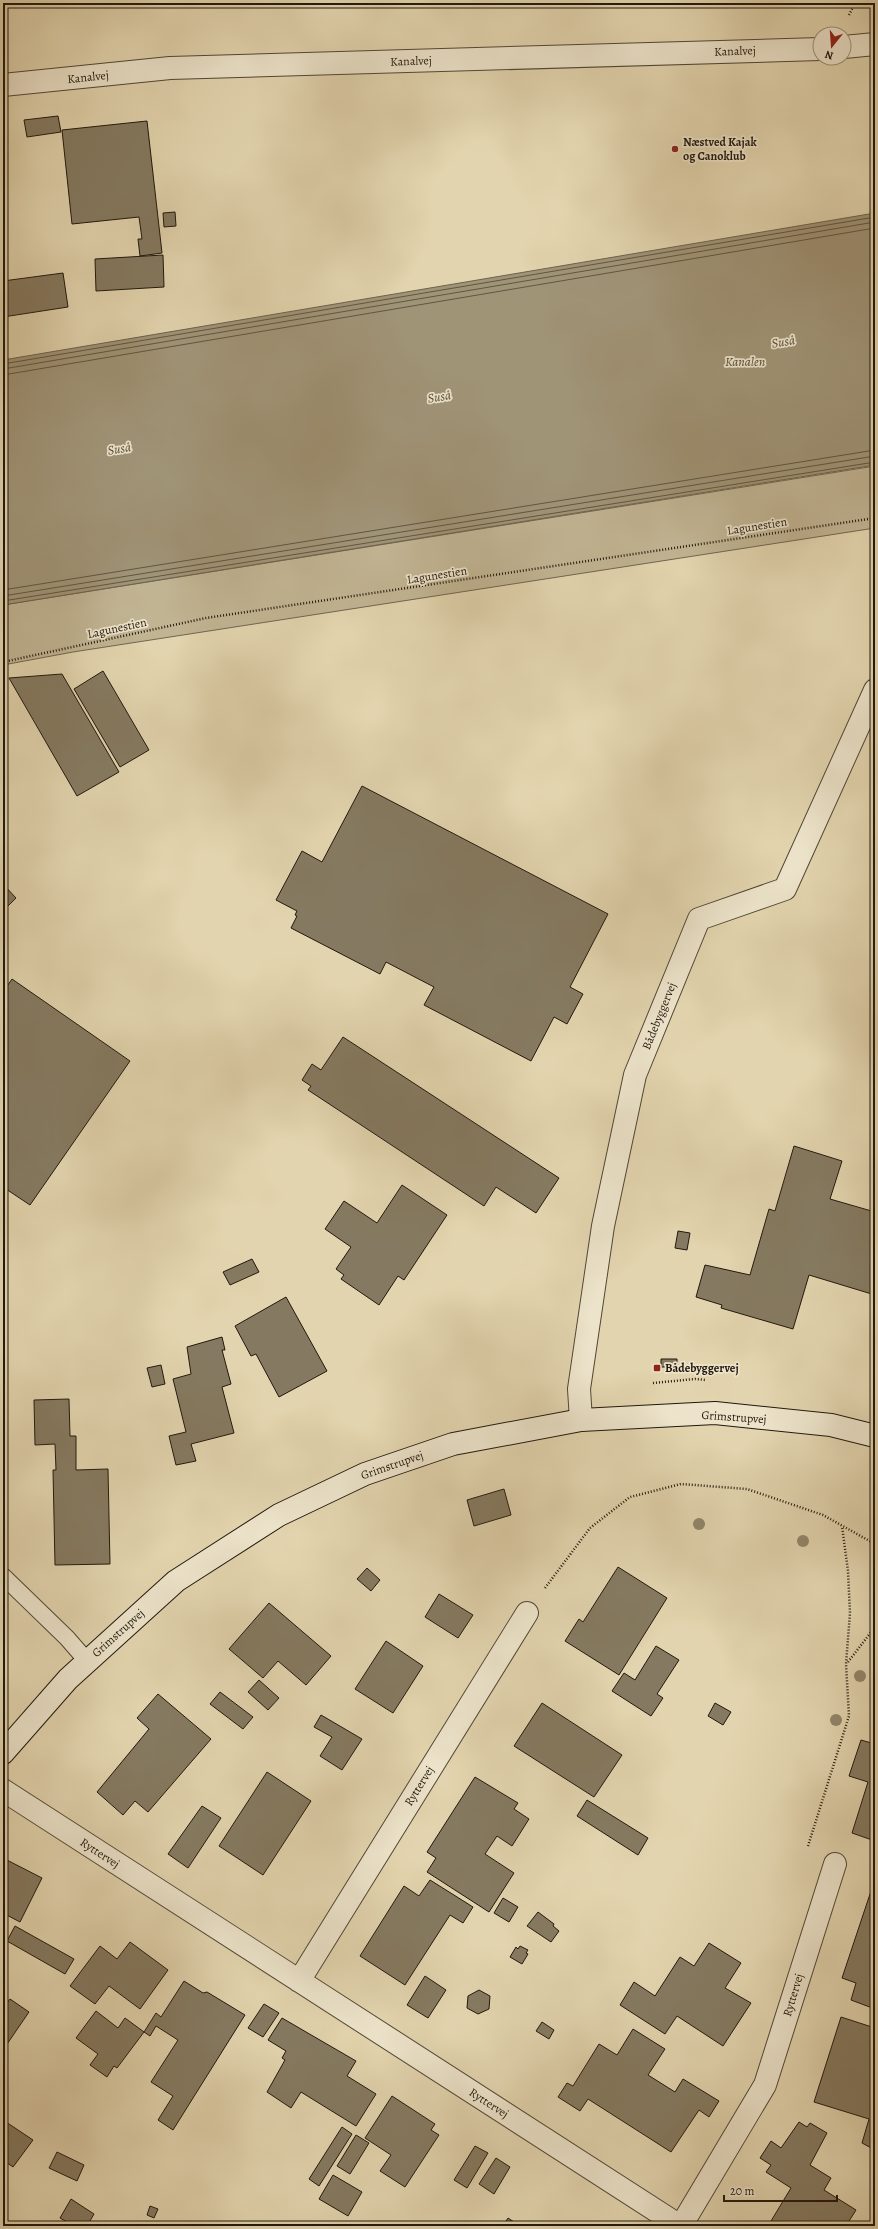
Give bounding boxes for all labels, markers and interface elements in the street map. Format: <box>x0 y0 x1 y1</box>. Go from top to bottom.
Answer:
north arrow <box>812 26 852 66</box>
street label: Kanalvej <box>714 42 756 60</box>
text: N <box>823 47 835 63</box>
street label: Kanalvej <box>390 52 432 70</box>
street label: Kanalvej <box>66 67 110 87</box>
place label: Næstved Kajak og Canoklub <box>683 134 758 164</box>
marker: Næstved Kajak og Canoklub <box>670 144 680 154</box>
water label: Suså <box>770 331 796 352</box>
water label: Kanalen <box>725 353 765 370</box>
water label: Suså <box>426 386 452 407</box>
water label: Suså <box>106 438 132 459</box>
street label: Lagunestien <box>726 513 788 539</box>
street label: Lagunestien <box>406 562 468 588</box>
street label: Lagunestien <box>86 614 149 642</box>
street label: Bådebyggervej <box>638 980 680 1052</box>
place label: Bådebyggervej <box>665 1360 739 1376</box>
marker: Bådebyggervej <box>652 1363 662 1373</box>
street label: Grimstrupvej <box>701 1407 767 1427</box>
street label: Grimstrupvej <box>359 1447 425 1483</box>
street label: Grimstrupvej <box>88 1605 148 1661</box>
street label: Ryttervej <box>401 1763 437 1809</box>
street label: Ryttervej <box>77 1834 123 1872</box>
street label: Ryttervej <box>779 1972 807 2018</box>
street label: Ryttervej <box>466 2084 512 2122</box>
scale bar <box>724 2177 837 2203</box>
text: 20 m <box>730 2183 754 2199</box>

